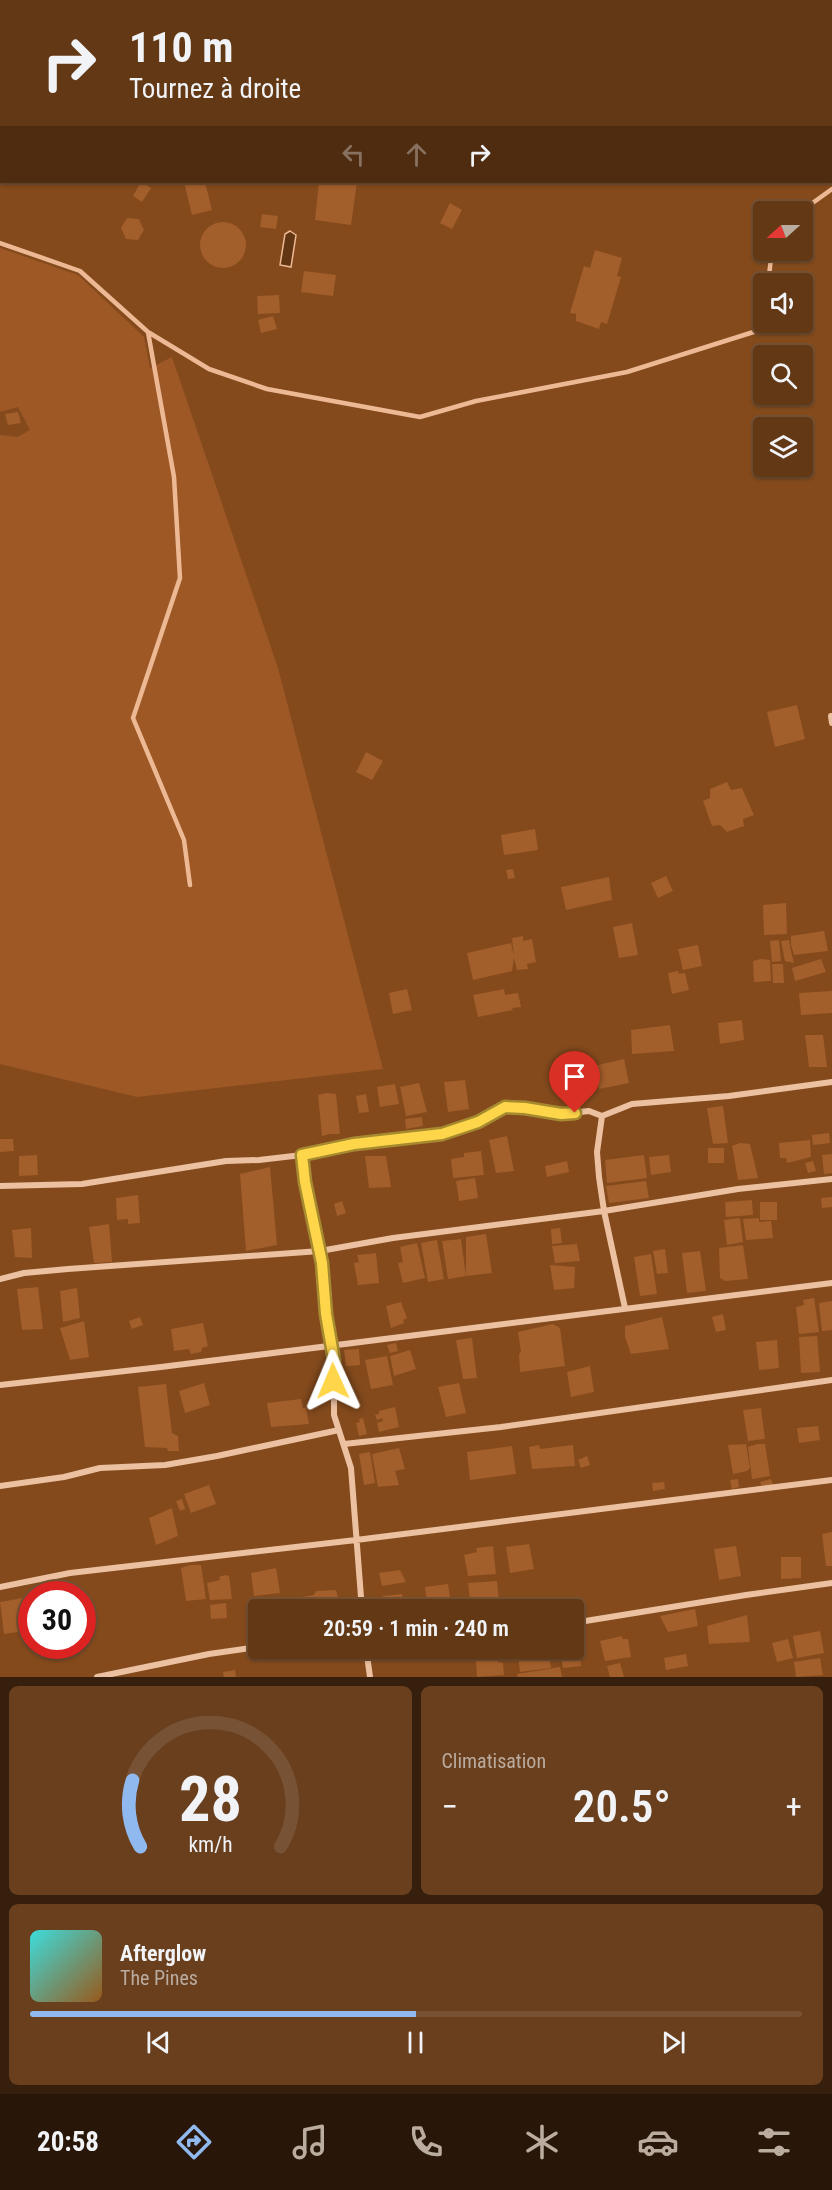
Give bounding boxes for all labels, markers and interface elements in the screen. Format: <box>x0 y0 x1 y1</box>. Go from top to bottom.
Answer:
text: 110 m <box>129 23 234 72</box>
icon: right <box>30 24 108 102</box>
text: Tournez à droite <box>129 73 301 105</box>
icon: left <box>337 138 370 171</box>
icon: ahead <box>400 138 433 171</box>
icon: right <box>463 138 496 171</box>
north arrow <box>753 201 813 261</box>
map controls <box>753 201 813 477</box>
button: sound <box>753 273 813 333</box>
button: search <box>753 345 813 405</box>
button: layers <box>753 417 813 477</box>
pin <box>549 1051 600 1113</box>
icon: arrive <box>558 1060 591 1093</box>
position arrow <box>301 1349 365 1413</box>
speed limit sign: 30 <box>18 1581 96 1659</box>
text: 20:59 · 1 min · 240 m <box>323 1616 509 1641</box>
text: Climatisation <box>442 1749 546 1773</box>
text: 28 <box>179 1763 242 1836</box>
text: 20.5° <box>573 1780 671 1833</box>
text: − <box>442 1787 458 1826</box>
text: + <box>786 1787 802 1826</box>
text: km/h <box>188 1833 232 1858</box>
text: Afterglow <box>120 1941 206 1966</box>
text: The Pines <box>120 1966 198 1990</box>
icon: previous <box>142 2026 175 2059</box>
icon: pause <box>399 2026 432 2059</box>
icon: next <box>657 2026 690 2059</box>
icon: directions <box>173 2121 215 2163</box>
icon: music <box>289 2121 331 2163</box>
icon: phone <box>405 2121 447 2163</box>
icon: climate <box>521 2121 563 2163</box>
icon: car <box>637 2121 679 2163</box>
icon: filters <box>753 2121 795 2163</box>
text: 20:58 <box>37 2126 99 2158</box>

